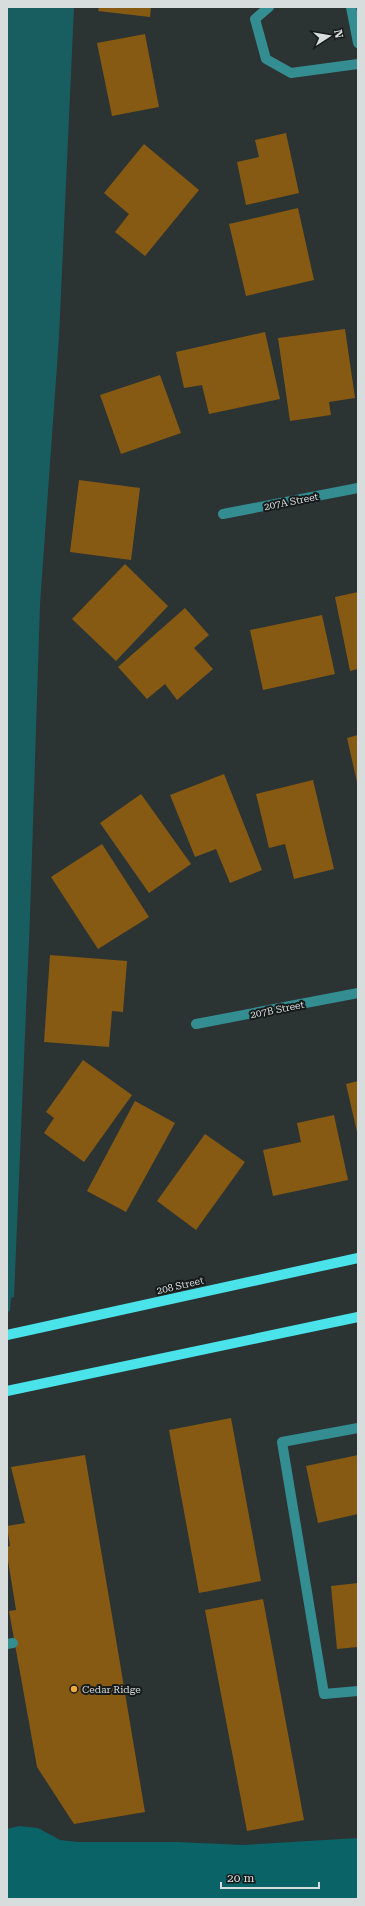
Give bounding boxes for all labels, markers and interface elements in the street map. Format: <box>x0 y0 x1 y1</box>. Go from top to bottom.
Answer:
north arrow <box>309 16 349 56</box>
text: N <box>331 29 346 40</box>
street label: 207A Street <box>263 491 319 512</box>
street label: 207B Street <box>249 999 305 1020</box>
street label: 208 Street <box>155 1275 205 1296</box>
marker: Cedar Ridge <box>69 1684 79 1694</box>
place label: Cedar Ridge <box>82 1684 141 1695</box>
scale bar <box>221 1864 319 1890</box>
text: 20 m <box>227 1871 254 1885</box>

